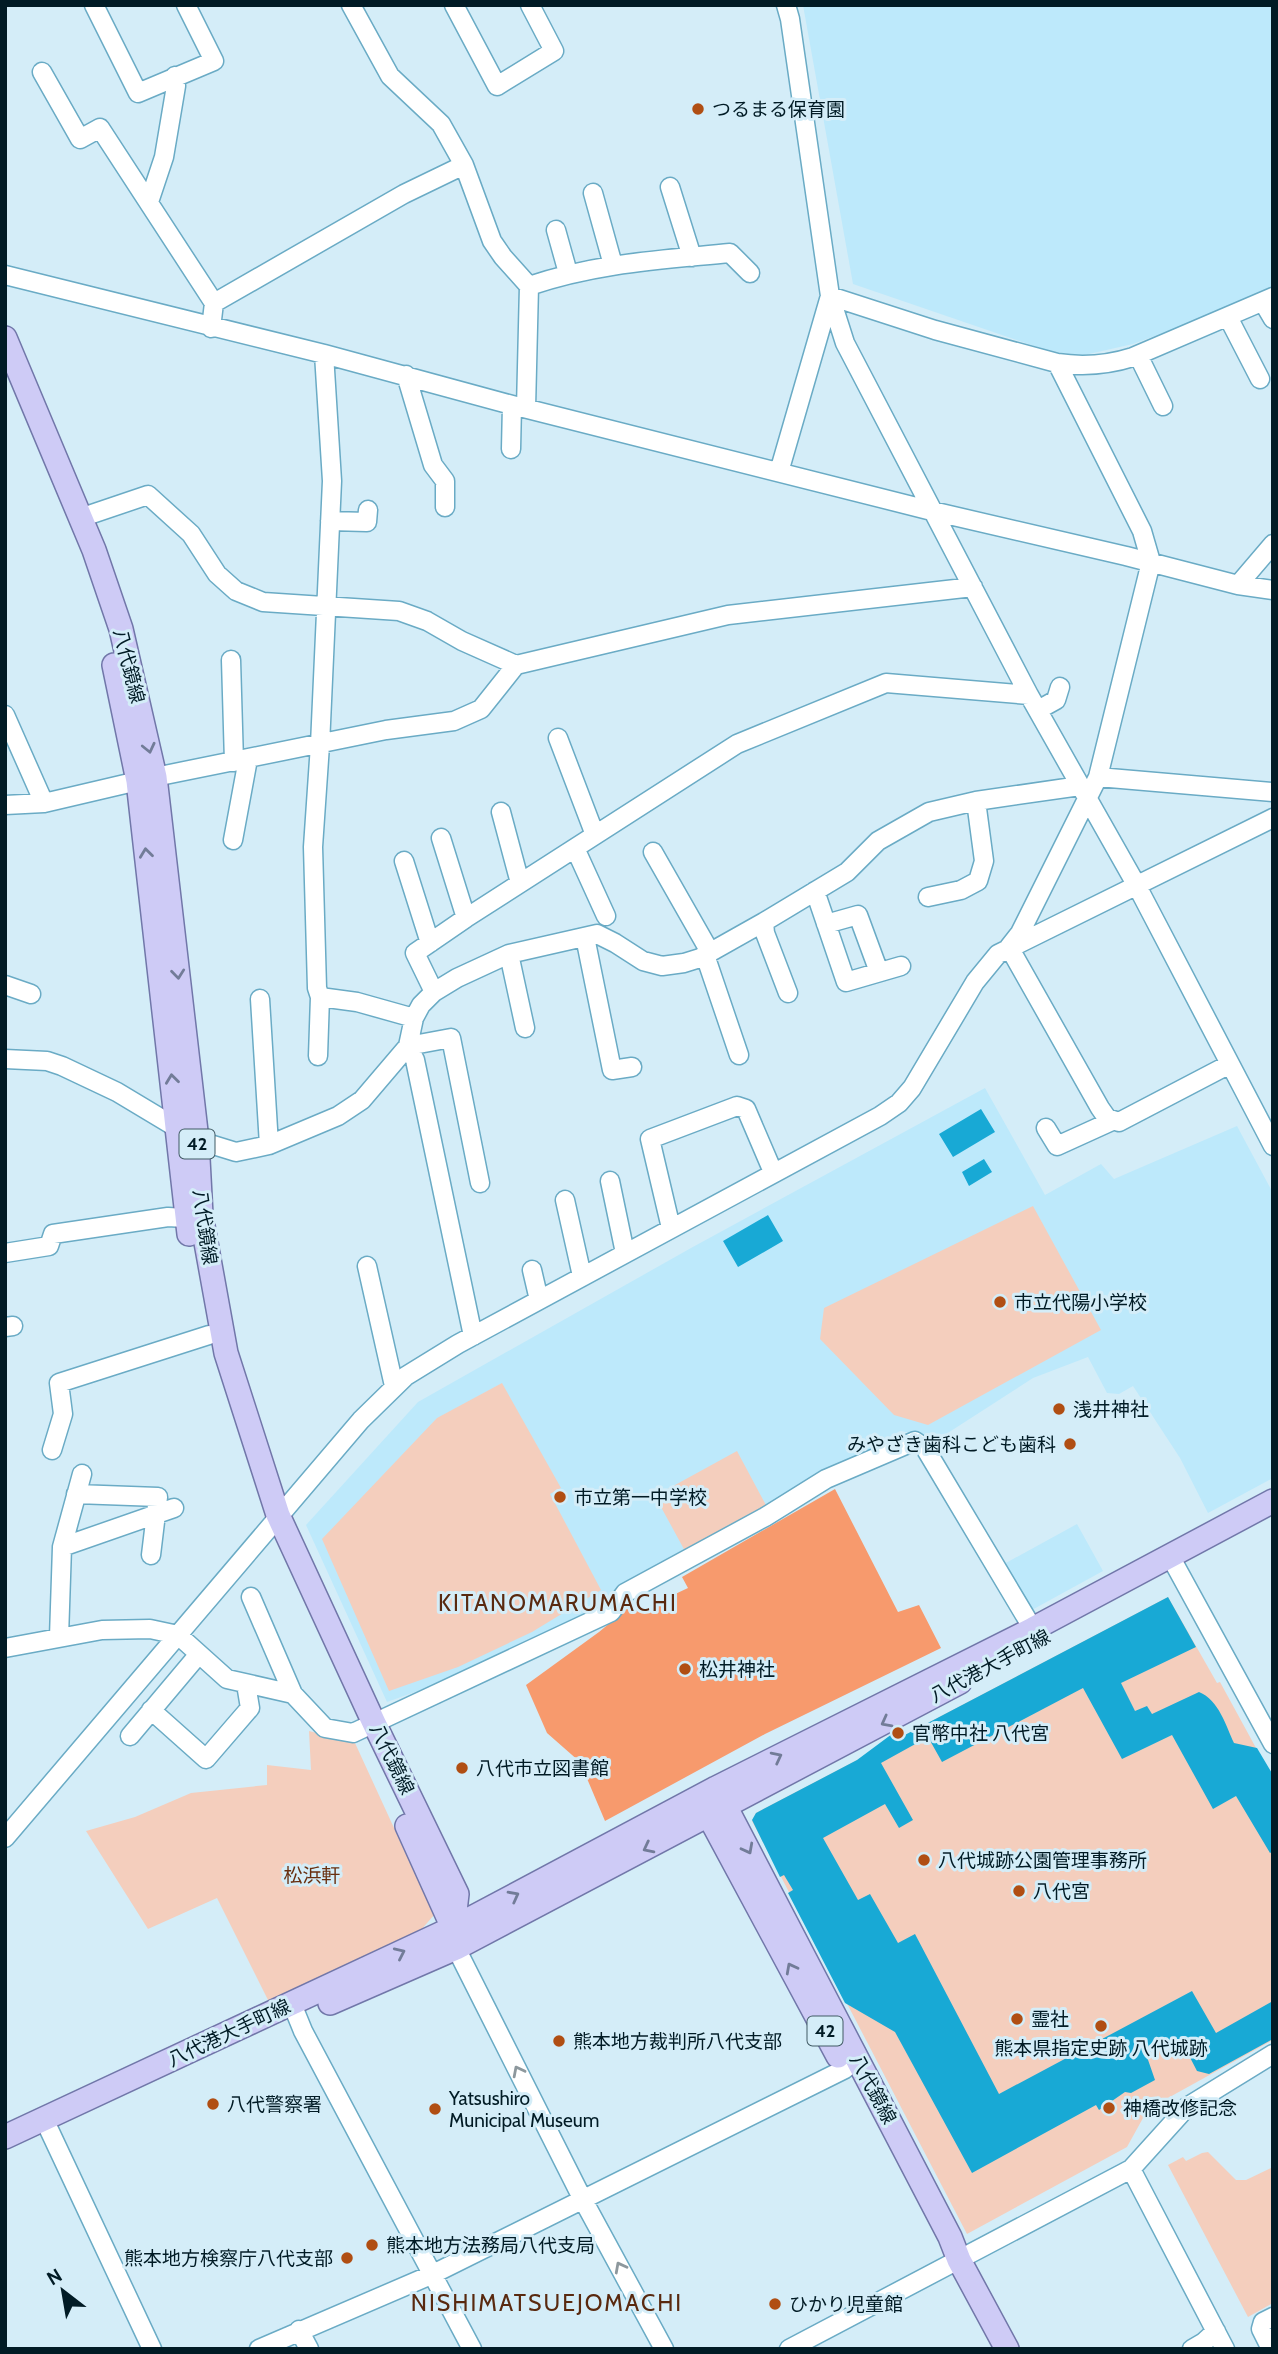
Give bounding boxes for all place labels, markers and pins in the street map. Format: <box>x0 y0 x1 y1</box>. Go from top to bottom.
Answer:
place label: つるまる保育園 <box>712 98 845 121</box>
marker: つるまる保育園 <box>690 101 706 117</box>
place label: 市立代陽小学校 <box>1014 1291 1147 1314</box>
marker: 市立代陽小学校 <box>992 1294 1008 1310</box>
place label: 浅井神社 <box>1073 1398 1149 1421</box>
marker: 浅井神社 <box>1051 1401 1067 1417</box>
place label: みやざき歯科こども歯科 <box>847 1433 1056 1456</box>
marker: みやざき歯科こども歯科 <box>1062 1436 1078 1452</box>
place label: 市立第一中学校 <box>574 1486 707 1509</box>
marker: 市立第一中学校 <box>552 1489 568 1505</box>
place label: 松井神社 <box>699 1658 775 1681</box>
marker: 松井神社 <box>677 1661 693 1677</box>
place label: 官幣中社 八代宮 <box>912 1722 1049 1745</box>
marker: 官幣中社 八代宮 <box>890 1725 906 1741</box>
place label: 八代市立図書館 <box>476 1757 609 1780</box>
marker: 八代市立図書館 <box>454 1760 470 1776</box>
place label: 八代城跡公園管理事務所 <box>938 1849 1147 1872</box>
marker: 八代城跡公園管理事務所 <box>916 1852 932 1868</box>
place label: 八代宮 <box>1033 1880 1090 1903</box>
marker: 八代宮 <box>1011 1883 1027 1899</box>
place label: 霊社 <box>1031 2008 1069 2031</box>
marker: 霊社 <box>1009 2011 1025 2027</box>
marker: 熊本県指定史跡 八代城跡 <box>1093 2018 1109 2034</box>
place label: 熊本地方裁判所八代支部 <box>573 2030 782 2053</box>
marker: 熊本地方裁判所八代支部 <box>551 2033 567 2049</box>
place label: 熊本県指定史跡 八代城跡 <box>994 2037 1208 2060</box>
place label: Yatsushiro Municipal Museum <box>448 2087 599 2132</box>
place label: 八代警察署 <box>227 2093 322 2116</box>
marker: 八代警察署 <box>205 2096 221 2112</box>
place label: 神橋改修記念 <box>1123 2097 1237 2120</box>
marker: 神橋改修記念 <box>1101 2100 1117 2116</box>
marker: Yatsushiro Municipal Museum <box>427 2101 443 2117</box>
place label: 熊本地方法務局八代支局 <box>386 2234 595 2257</box>
marker: 熊本地方法務局八代支局 <box>364 2237 380 2253</box>
place label: 熊本地方検察庁八代支部 <box>124 2247 333 2270</box>
marker: 熊本地方検察庁八代支部 <box>339 2250 355 2266</box>
place label: ひかり児童館 <box>789 2293 903 2316</box>
marker: ひかり児童館 <box>767 2296 783 2312</box>

